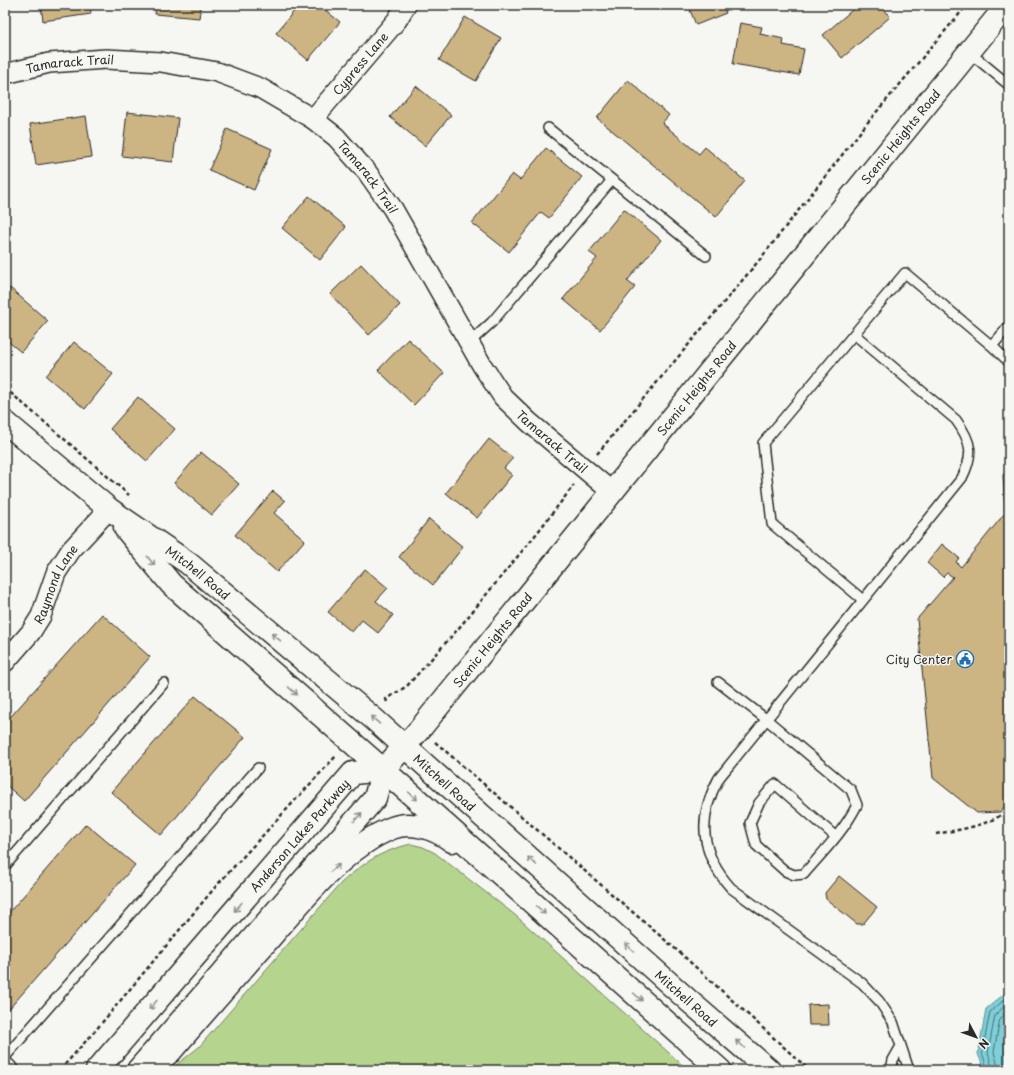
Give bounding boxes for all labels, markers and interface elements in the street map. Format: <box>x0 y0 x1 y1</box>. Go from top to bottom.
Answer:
street label: Cypress Lane <box>328 28 392 99</box>
street label: Tamarack Trail <box>24 50 114 77</box>
street label: Scenic Heights Road <box>857 85 944 188</box>
street label: Tamarack Trail <box>334 136 403 216</box>
street label: Scenic Heights Road <box>652 337 740 439</box>
street label: Tamarack Trail <box>512 406 592 477</box>
street label: Raymond Lane <box>29 539 82 627</box>
street label: Mitchell Road <box>162 541 234 604</box>
one-way arrow <box>147 555 156 566</box>
street label: Scenic Heights Road <box>448 589 536 691</box>
one-way arrow <box>270 632 281 641</box>
public building icon: City Center <box>955 649 975 669</box>
place label: City Center <box>886 650 952 668</box>
one-way arrow <box>288 686 298 695</box>
one-way arrow <box>370 716 380 725</box>
street label: Mitchell Road <box>410 750 480 815</box>
street label: Anderson Lakes Parkway <box>245 775 353 896</box>
one-way arrow <box>407 791 418 800</box>
one-way arrow <box>353 812 362 822</box>
one-way arrow <box>526 856 537 865</box>
one-way arrow <box>329 863 340 872</box>
one-way arrow <box>233 901 242 912</box>
one-way arrow <box>535 906 546 915</box>
one-way arrow <box>624 943 634 952</box>
street label: Mitchell Road <box>651 966 722 1031</box>
one-way arrow <box>632 992 642 1001</box>
one-way arrow <box>148 1000 157 1011</box>
north arrow <box>956 1017 996 1057</box>
text: N <box>974 1035 993 1053</box>
one-way arrow <box>734 1040 745 1049</box>

